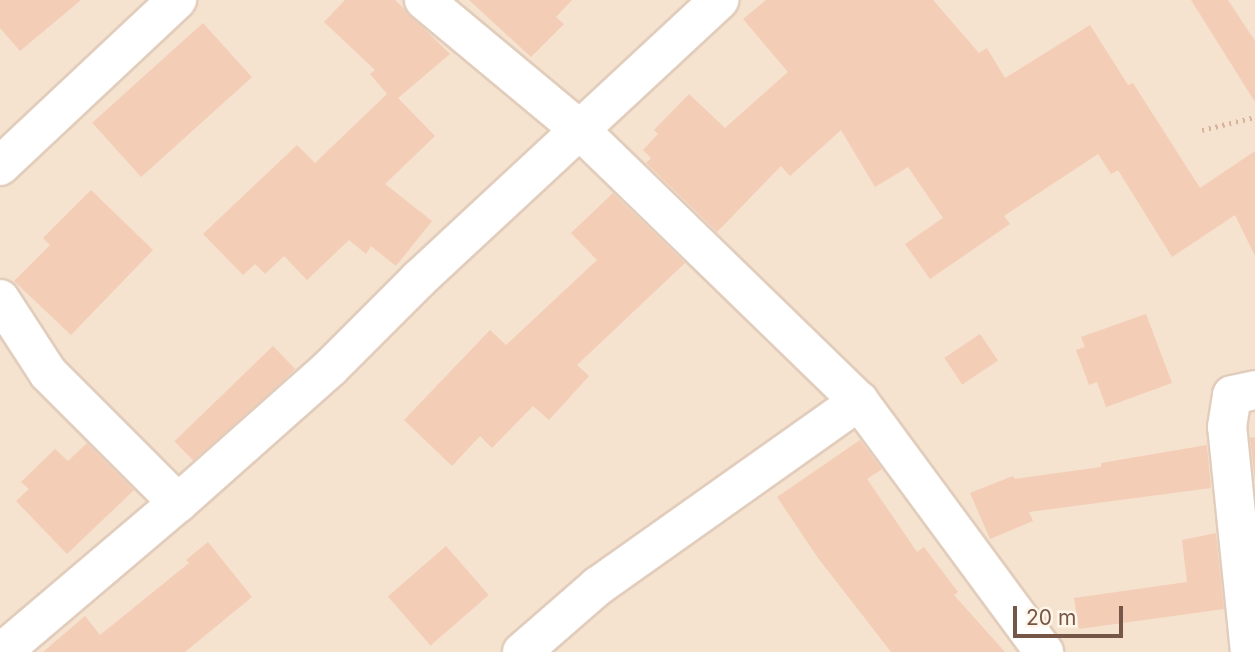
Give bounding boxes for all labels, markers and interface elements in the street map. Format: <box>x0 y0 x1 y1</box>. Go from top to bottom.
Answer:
scale bar <box>1017 592 1127 636</box>
text: 20 m <box>1026 605 1076 630</box>

